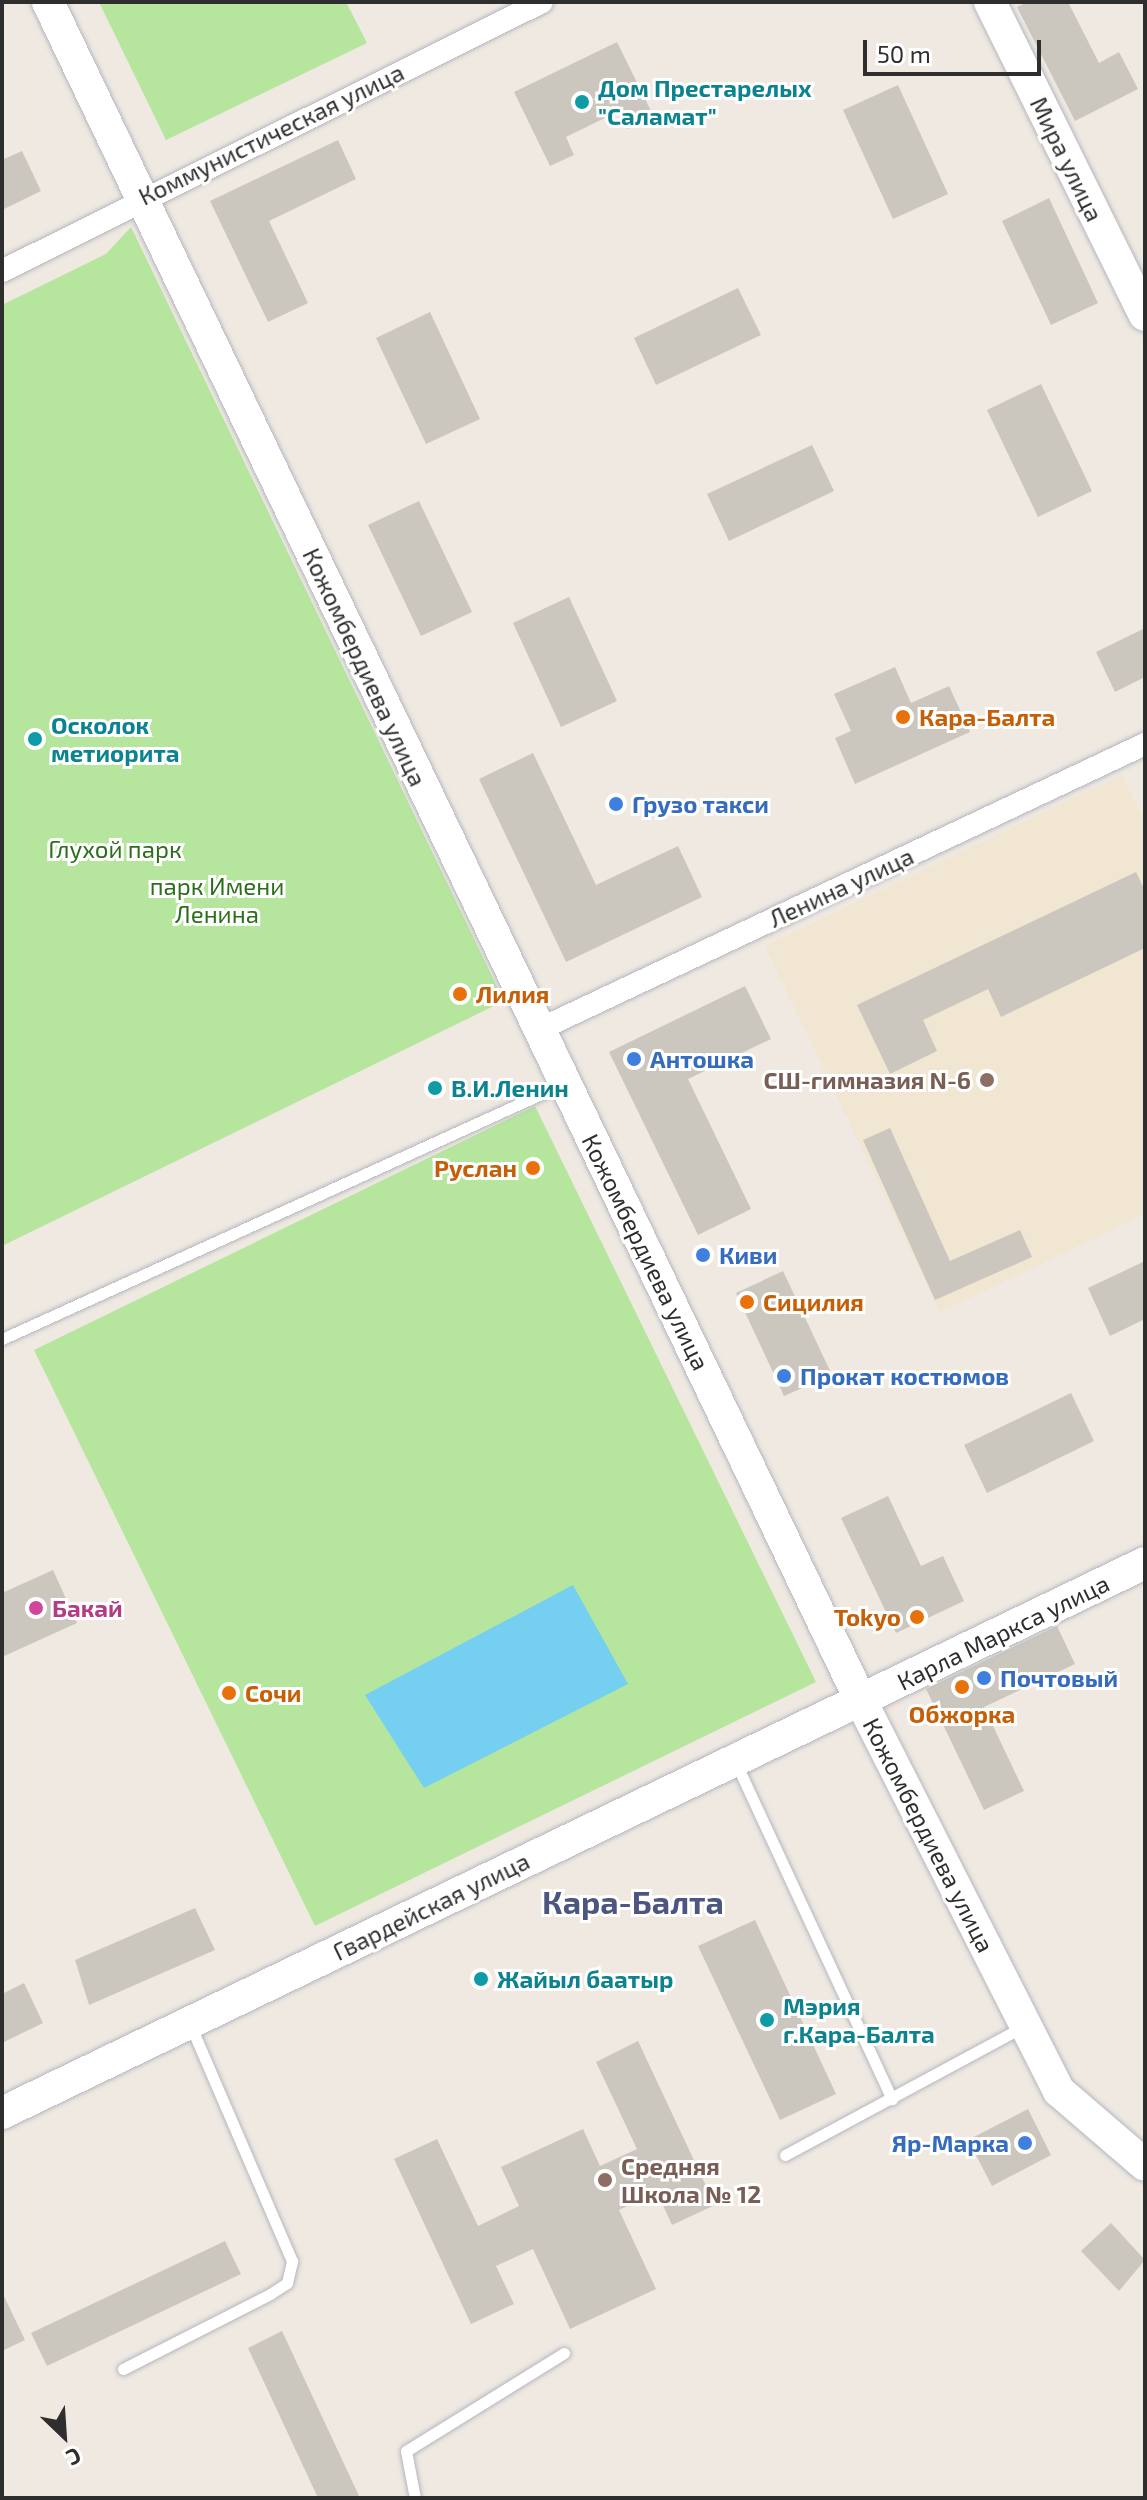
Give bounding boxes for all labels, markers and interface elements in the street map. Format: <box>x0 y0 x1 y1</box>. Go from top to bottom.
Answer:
scale bar <box>867 24 1045 74</box>
text: 50 m <box>877 39 931 68</box>
street label: Коммунистическая улица <box>134 57 408 211</box>
place label: Дом Престарелых "Саламат" <box>598 74 812 130</box>
street label: Мира улица <box>1025 92 1109 226</box>
marker: Дом Престарелых "Саламат" <box>573 93 591 111</box>
street label: Кожомбердиева улица <box>297 543 433 791</box>
place label: Кара-Балта <box>919 703 1055 731</box>
marker: Кара-Балта <box>894 708 912 726</box>
place label: Осколок метиорита <box>51 711 179 767</box>
marker: Осколок метиорита <box>26 730 44 748</box>
place label: Грузо такси <box>632 790 769 818</box>
marker: Грузо такси <box>607 795 625 813</box>
park label: Глухой парк <box>48 835 182 863</box>
street label: Ленина улица <box>764 841 918 933</box>
park label: парк Имени Ленина <box>150 872 284 928</box>
place label: Лилия <box>476 980 549 1008</box>
marker: Лилия <box>451 985 469 1003</box>
place label: Антошка <box>650 1045 754 1073</box>
marker: Антошка <box>625 1050 643 1068</box>
place label: СШ-гимназия N-6 <box>763 1066 971 1094</box>
marker: СШ-гимназия N-6 <box>978 1071 996 1089</box>
place label: В.И.Ленин <box>451 1074 569 1102</box>
marker: В.И.Ленин <box>426 1079 444 1097</box>
street label: Кожомбердиева улица <box>576 1129 716 1375</box>
place label: Руслан <box>434 1154 517 1182</box>
marker: Руслан <box>524 1159 542 1177</box>
place label: Киви <box>719 1241 777 1269</box>
marker: Киви <box>694 1246 712 1264</box>
place label: Сицилия <box>763 1288 864 1316</box>
marker: Сицилия <box>738 1293 756 1311</box>
place label: Прокат костюмов <box>800 1362 1009 1390</box>
marker: Прокат костюмов <box>775 1367 793 1385</box>
street label: Карла Маркса улица <box>892 1568 1114 1696</box>
place label: Бакай <box>52 1594 123 1622</box>
marker: Бакай <box>27 1599 45 1617</box>
place label: Tokyo <box>834 1603 901 1631</box>
marker: Tokyo <box>908 1608 926 1626</box>
place label: Почтовый <box>1000 1664 1118 1692</box>
marker: Почтовый <box>975 1669 993 1687</box>
marker: Обжорка <box>953 1678 971 1696</box>
place label: Сочи <box>245 1679 301 1707</box>
marker: Сочи <box>220 1684 238 1702</box>
place label: Обжорка <box>909 1700 1015 1728</box>
street label: Кожомбердиева улица <box>857 1713 1001 1957</box>
street label: Гвардейская улица <box>328 1846 534 1966</box>
district label: Кара-Балта <box>542 1882 724 1920</box>
place label: Жайыл баатыр <box>497 1965 673 1993</box>
marker: Жайыл баатыр <box>472 1970 490 1988</box>
place label: Мэрия г.Кара-Балта <box>783 1992 935 2048</box>
marker: Мэрия г.Кара-Балта <box>758 2011 776 2029</box>
place label: Яр-Марка <box>892 2129 1009 2157</box>
marker: Яр-Марка <box>1016 2134 1034 2152</box>
place label: Средняя Школа № 12 <box>621 2152 761 2208</box>
marker: Средняя Школа № 12 <box>596 2171 614 2189</box>
north arrow <box>24 2396 104 2476</box>
text: С <box>63 2443 85 2472</box>

